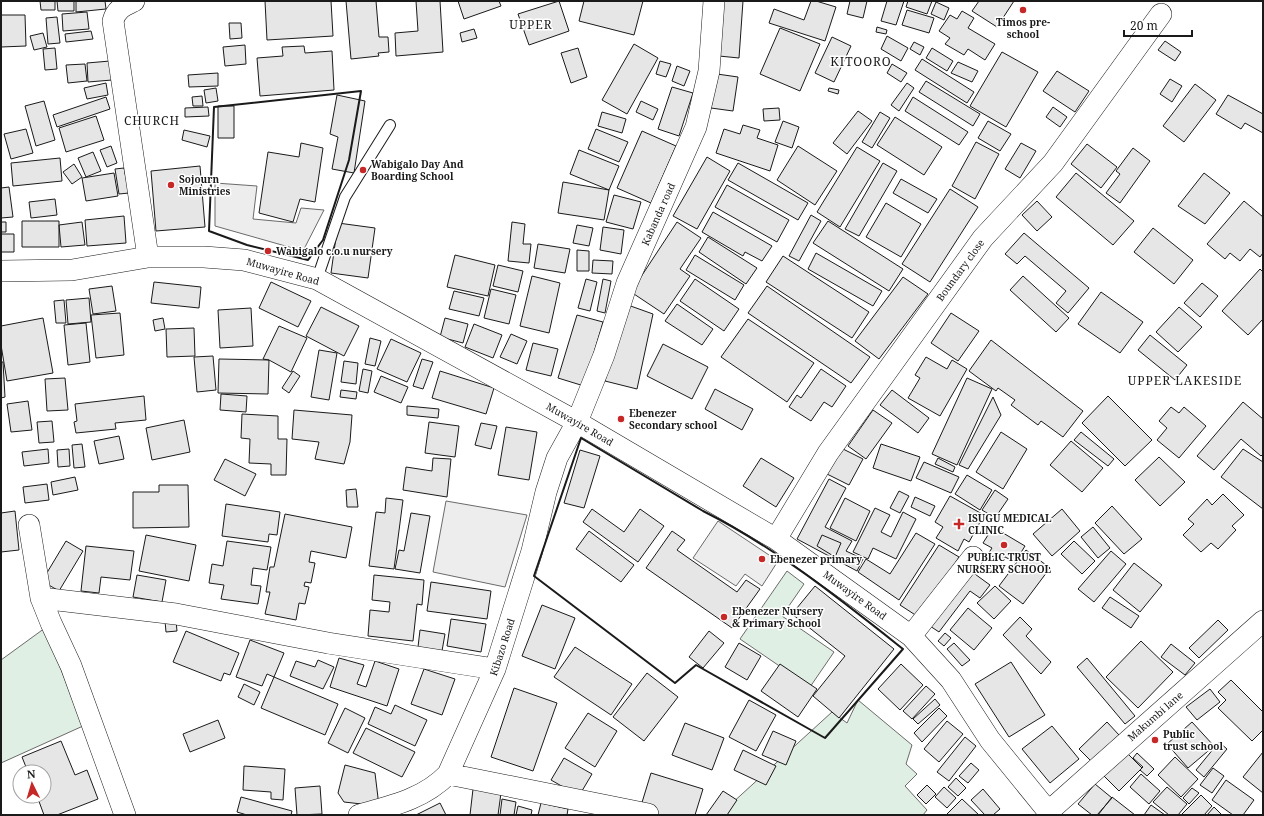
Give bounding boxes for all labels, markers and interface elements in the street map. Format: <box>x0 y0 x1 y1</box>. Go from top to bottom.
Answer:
marker: Timos pre- school <box>1018 5 1028 15</box>
scale bar <box>1124 12 1192 38</box>
place label: Timos pre- school <box>996 15 1050 41</box>
district label: UPPER <box>509 16 553 33</box>
text: 20 m <box>1130 17 1158 34</box>
district label: KITOORO <box>830 53 892 70</box>
district label: CHURCH <box>124 112 180 129</box>
place label: Wabigalo Day And Boarding School <box>371 157 464 183</box>
marker: Wabigalo Day And Boarding School <box>358 165 368 175</box>
place label: Sojourn Ministries <box>179 172 231 198</box>
marker: Sojourn Ministries <box>166 180 176 190</box>
street label: Kabanda road <box>638 180 678 248</box>
street label: Boundary close <box>933 236 987 304</box>
place label: Wabigalo c.o.u nursery <box>276 244 393 258</box>
marker: Wabigalo c.o.u nursery <box>263 246 273 256</box>
street label: Muwayire Road <box>245 254 321 288</box>
district label: UPPER LAKESIDE <box>1128 372 1242 389</box>
street label: Muwayire Road <box>544 399 616 449</box>
place label: Ebenezer Secondary school <box>629 406 718 432</box>
marker: Ebenezer Secondary school <box>616 414 626 424</box>
place label: ISUGU MEDICAL CLINIC <box>968 511 1052 537</box>
marker: ISUGU MEDICAL CLINIC <box>953 518 965 530</box>
marker: PUBLIC TRUST NURSERY SCHOOL <box>999 540 1009 550</box>
place label: PUBLIC TRUST NURSERY SCHOOL <box>957 550 1052 576</box>
place label: Ebenezer primary <box>770 552 862 566</box>
marker: Ebenezer primary <box>757 554 767 564</box>
street label: Muwayire Road <box>820 567 890 623</box>
place label: Ebenezer Nursery & Primary School <box>732 604 824 630</box>
marker: Ebenezer Nursery & Primary School <box>719 612 729 622</box>
street label: Kibazo Road <box>486 617 518 677</box>
street label: Makumbi lane <box>1124 688 1186 744</box>
place label: Public trust school <box>1163 727 1223 753</box>
marker: Public trust school <box>1150 735 1160 745</box>
north arrow <box>12 764 52 804</box>
text: N <box>26 766 36 781</box>

